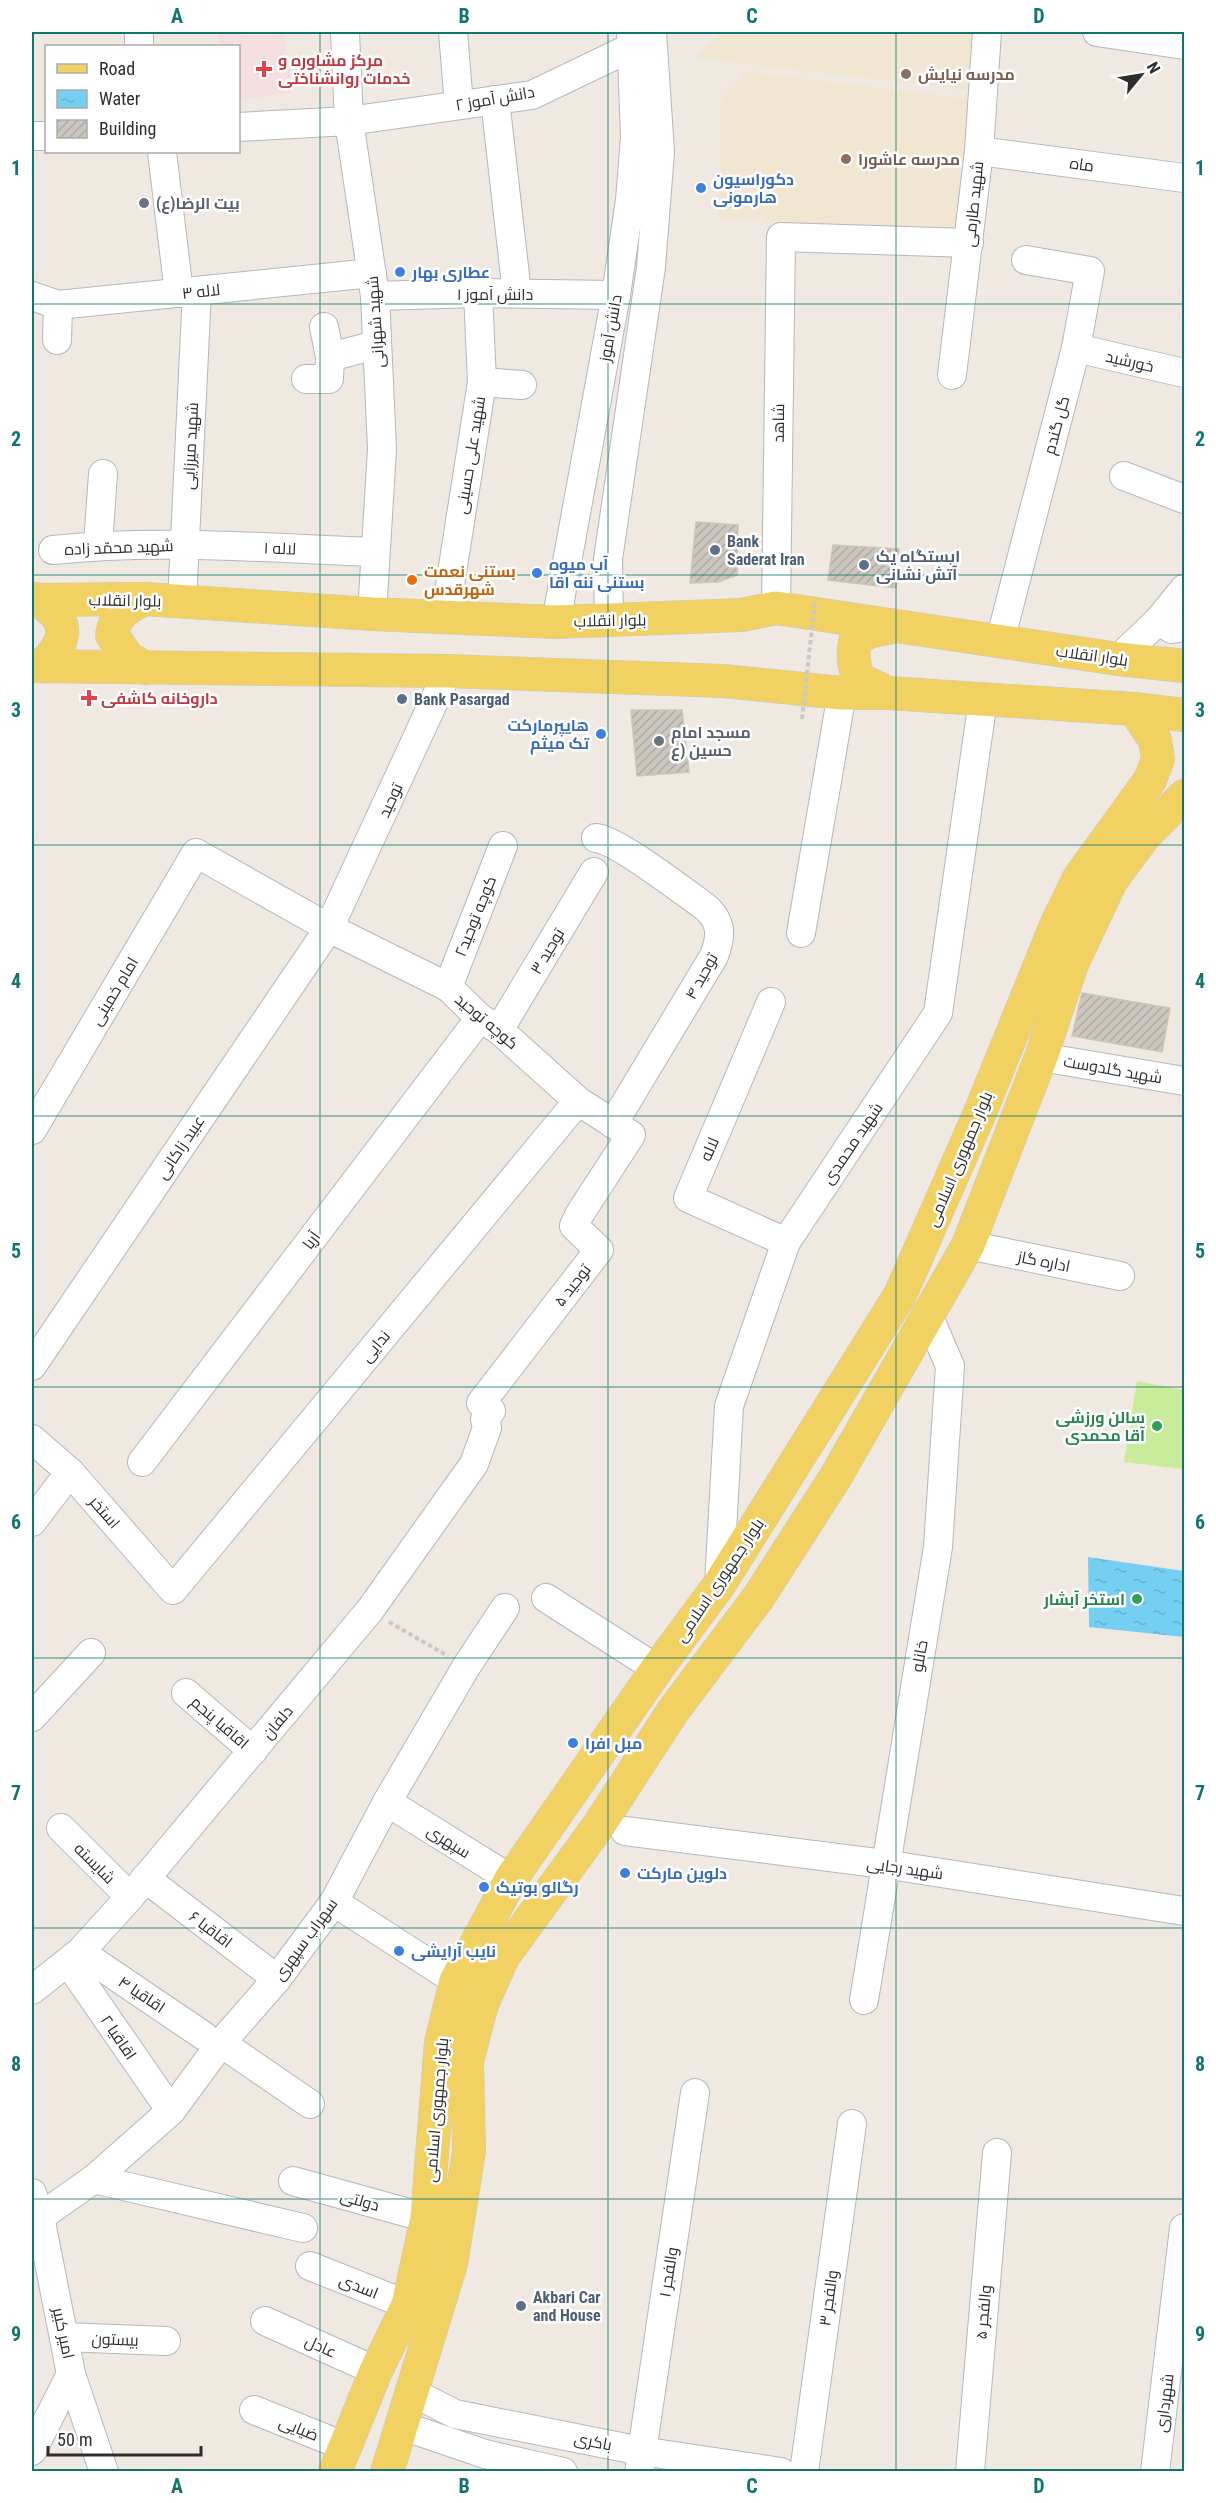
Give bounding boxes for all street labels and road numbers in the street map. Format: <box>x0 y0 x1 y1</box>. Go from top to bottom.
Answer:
street label: دانش آموز ۲ <box>454 82 536 116</box>
street label: ماه <box>1069 153 1095 176</box>
street label: شهید طارمی <box>960 160 988 248</box>
street label: شهید شهرانی <box>363 275 389 369</box>
street label: لاله ۳ <box>181 280 221 303</box>
street label: دانش آموز ۱ <box>457 285 533 305</box>
street label: دانش آموز <box>595 293 627 364</box>
street label: خورشید <box>1104 347 1156 376</box>
street label: گل گندم <box>1040 394 1075 457</box>
street label: شهید علی حسینی <box>452 395 490 516</box>
street label: شهید میرزایی <box>179 402 203 490</box>
street label: شاهد <box>769 403 788 443</box>
street label: شهید محمّد زاده <box>64 536 174 560</box>
street label: لاله ۱ <box>263 538 297 559</box>
street label: بلوار انقلاب <box>88 590 162 611</box>
street label: بلوار انقلاب <box>573 610 647 631</box>
street label: بلوار انقلاب <box>1055 641 1129 670</box>
street label: توحید <box>374 779 407 820</box>
street label: کوچه توحید۲ <box>451 873 502 960</box>
street label: توحید ۳ <box>526 924 569 978</box>
street label: توحید ۴ <box>681 949 722 1003</box>
street label: امام خمینی <box>87 954 144 1030</box>
street label: کوچه توحید <box>450 989 522 1055</box>
street label: شهید گلدوست <box>1062 1051 1164 1089</box>
street label: بلوار جمهوری اسلامی <box>922 1089 997 1230</box>
street label: شهید محمدی <box>818 1099 888 1188</box>
street label: عبید زاکانی <box>152 1112 209 1183</box>
street label: لاله <box>696 1134 723 1164</box>
street label: آریا <box>299 1227 325 1253</box>
street label: اداره گاز <box>1015 1247 1072 1276</box>
street label: توحید ۵ <box>550 1260 595 1310</box>
street label: ندایی <box>357 1327 395 1367</box>
street label: استخر <box>85 1491 124 1532</box>
street label: بلوار جمهوری اسلامی <box>671 1515 769 1646</box>
street label: خانلو <box>907 1639 932 1674</box>
street label: اقاقیا پنجم <box>185 1692 253 1754</box>
street label: دلفان <box>258 1702 298 1744</box>
street label: سپهری <box>423 1821 474 1863</box>
street label: شایسته <box>70 1839 119 1888</box>
street label: شهید رجایی <box>865 1854 944 1884</box>
street label: سهراب سپهری <box>269 1895 342 1985</box>
street label: اقاقیا ۶ <box>185 1907 236 1952</box>
street label: اقاقیا ۴ <box>115 1972 169 2017</box>
street label: اقاقیا ۲ <box>97 2011 140 2063</box>
street label: بلوار جمهوری اسلامی <box>421 2037 453 2183</box>
street label: دولتی <box>338 2186 382 2216</box>
street label: والفجر ۱ <box>655 2246 682 2299</box>
street label: والفجر ۳ <box>815 2269 842 2327</box>
street label: اسدی <box>336 2270 381 2304</box>
street label: والفجر ۵ <box>972 2284 995 2340</box>
street label: امیر کبیر <box>49 2305 78 2360</box>
street label: بیستون <box>91 2329 139 2351</box>
street label: عادل <box>302 2331 340 2363</box>
street label: شهرداری <box>1151 2373 1179 2434</box>
street label: ضیایی <box>276 2412 321 2446</box>
street label: باکری <box>572 2429 613 2455</box>

